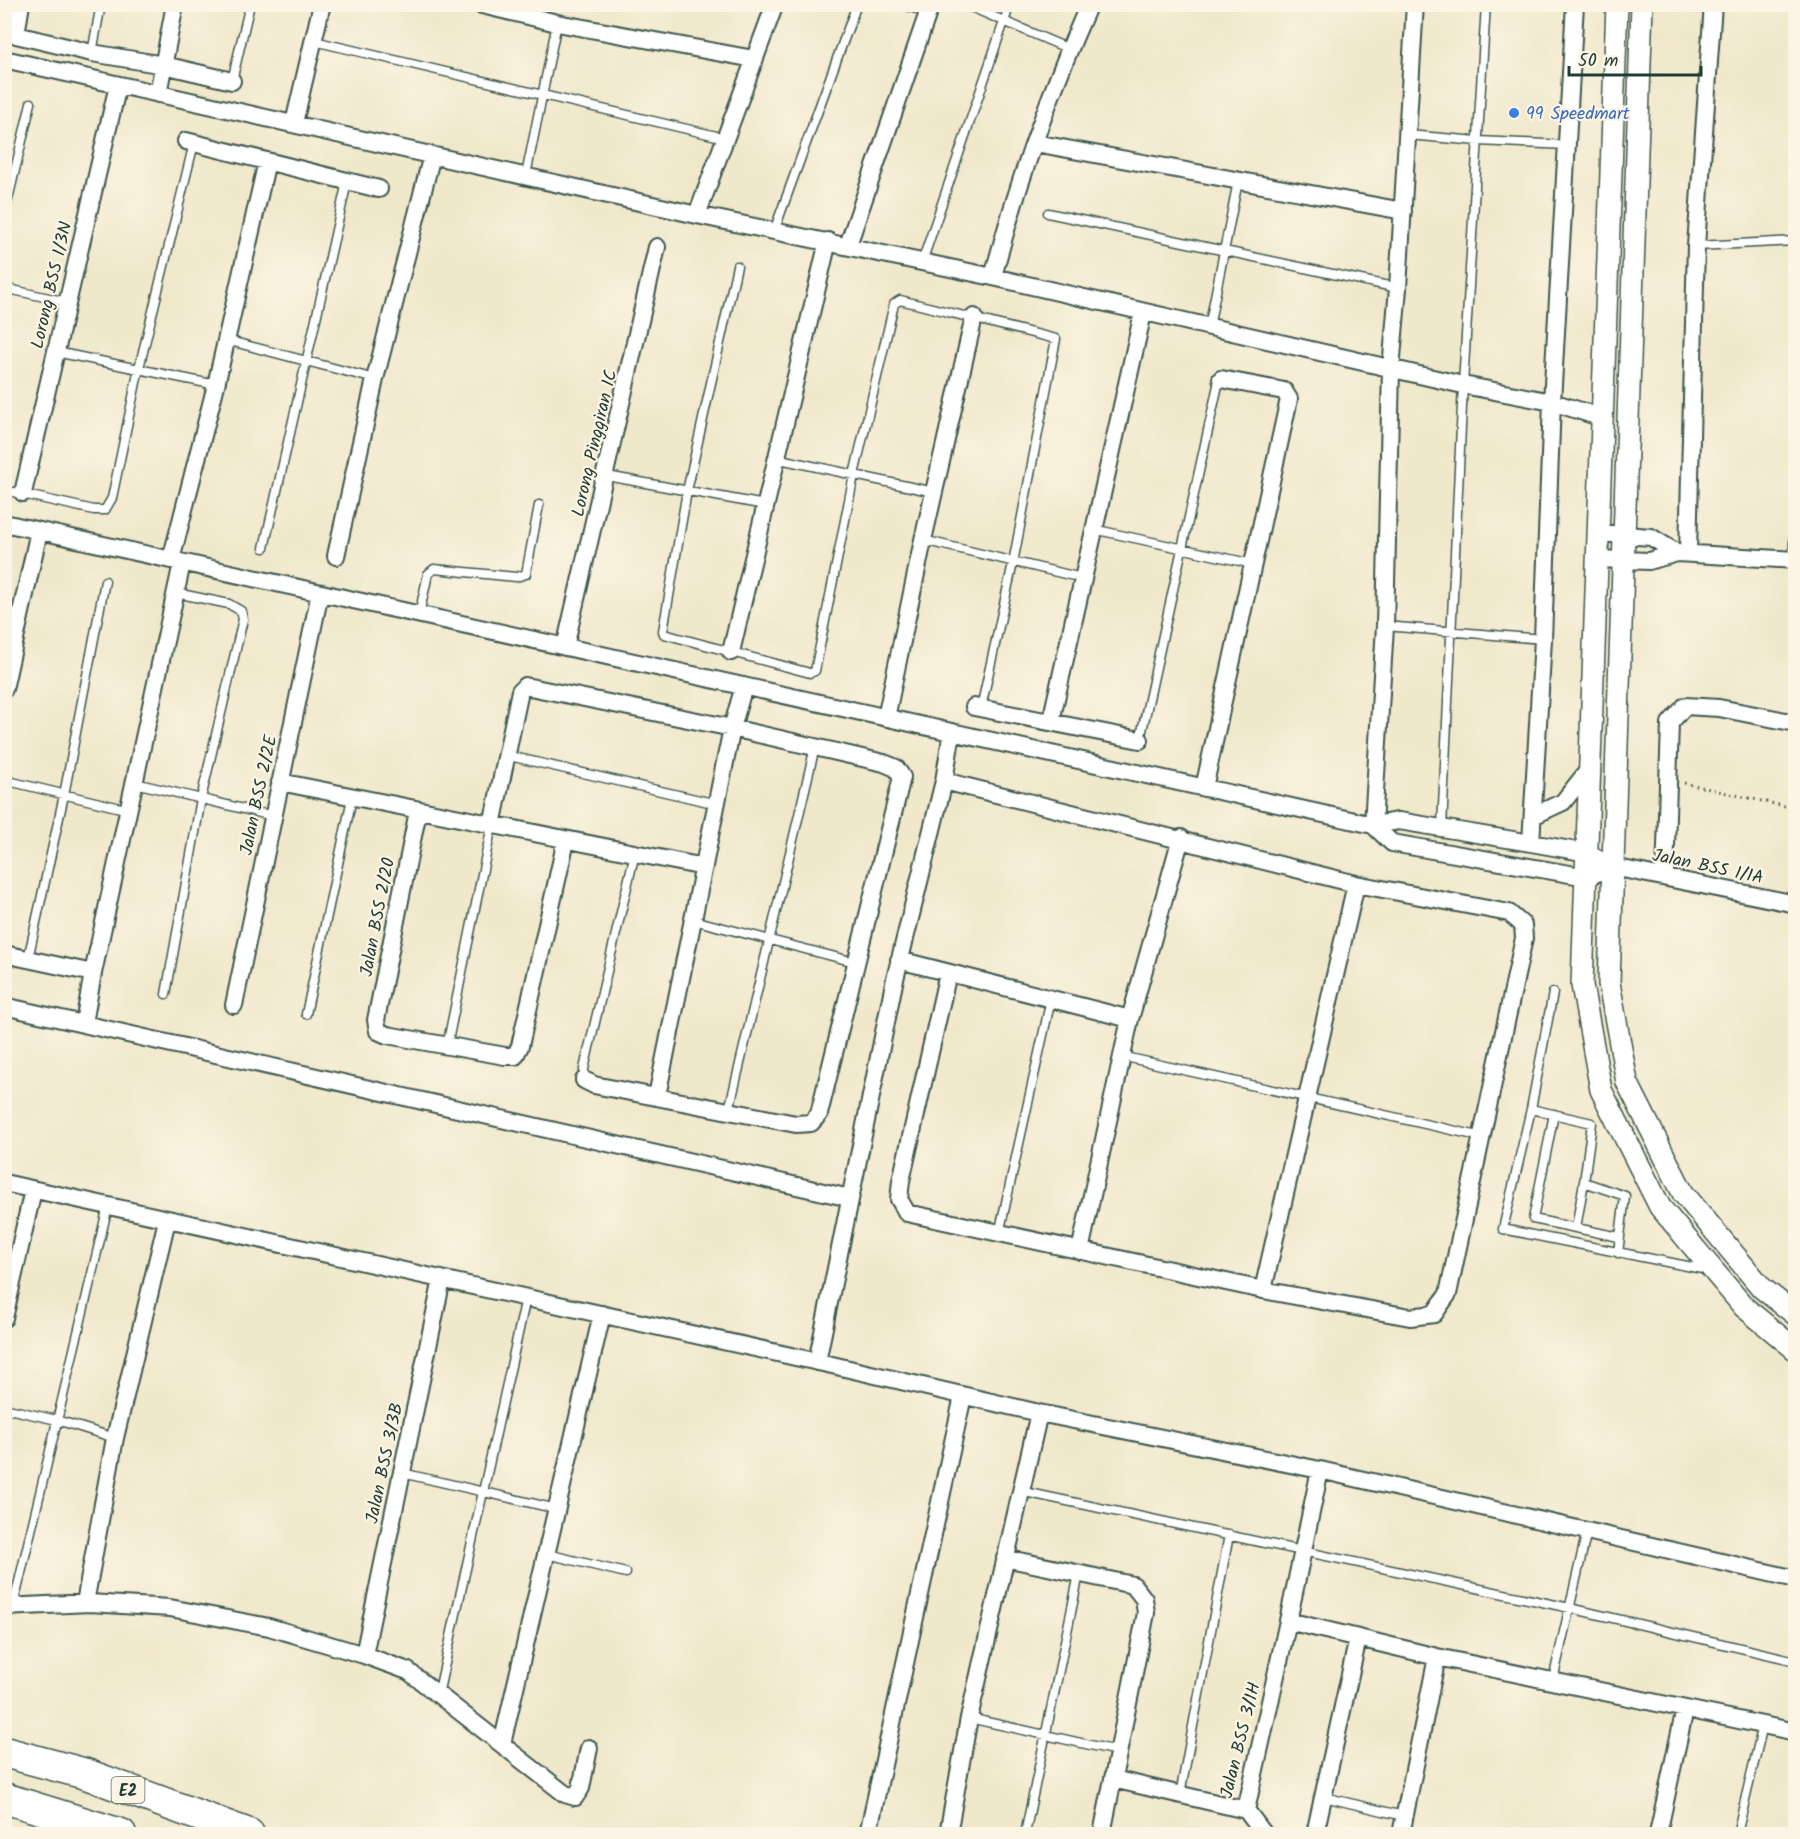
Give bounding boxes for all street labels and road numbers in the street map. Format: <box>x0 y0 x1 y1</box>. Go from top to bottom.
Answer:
street label: Lorong BSS 1/3N <box>24 219 81 352</box>
street label: Lorong Pinggiran 1C <box>564 367 626 520</box>
street label: Jalan BSS 2/2E <box>233 732 286 858</box>
street label: Jalan BSS 1/1A <box>1649 842 1766 893</box>
street label: Jalan BSS 2/20 <box>353 855 404 979</box>
street label: Jalan BSS 3/3B <box>359 1400 412 1526</box>
street label: Jalan BSS 3/1H <box>1213 1679 1270 1801</box>
road number: E2 <box>112 1777 144 1803</box>

